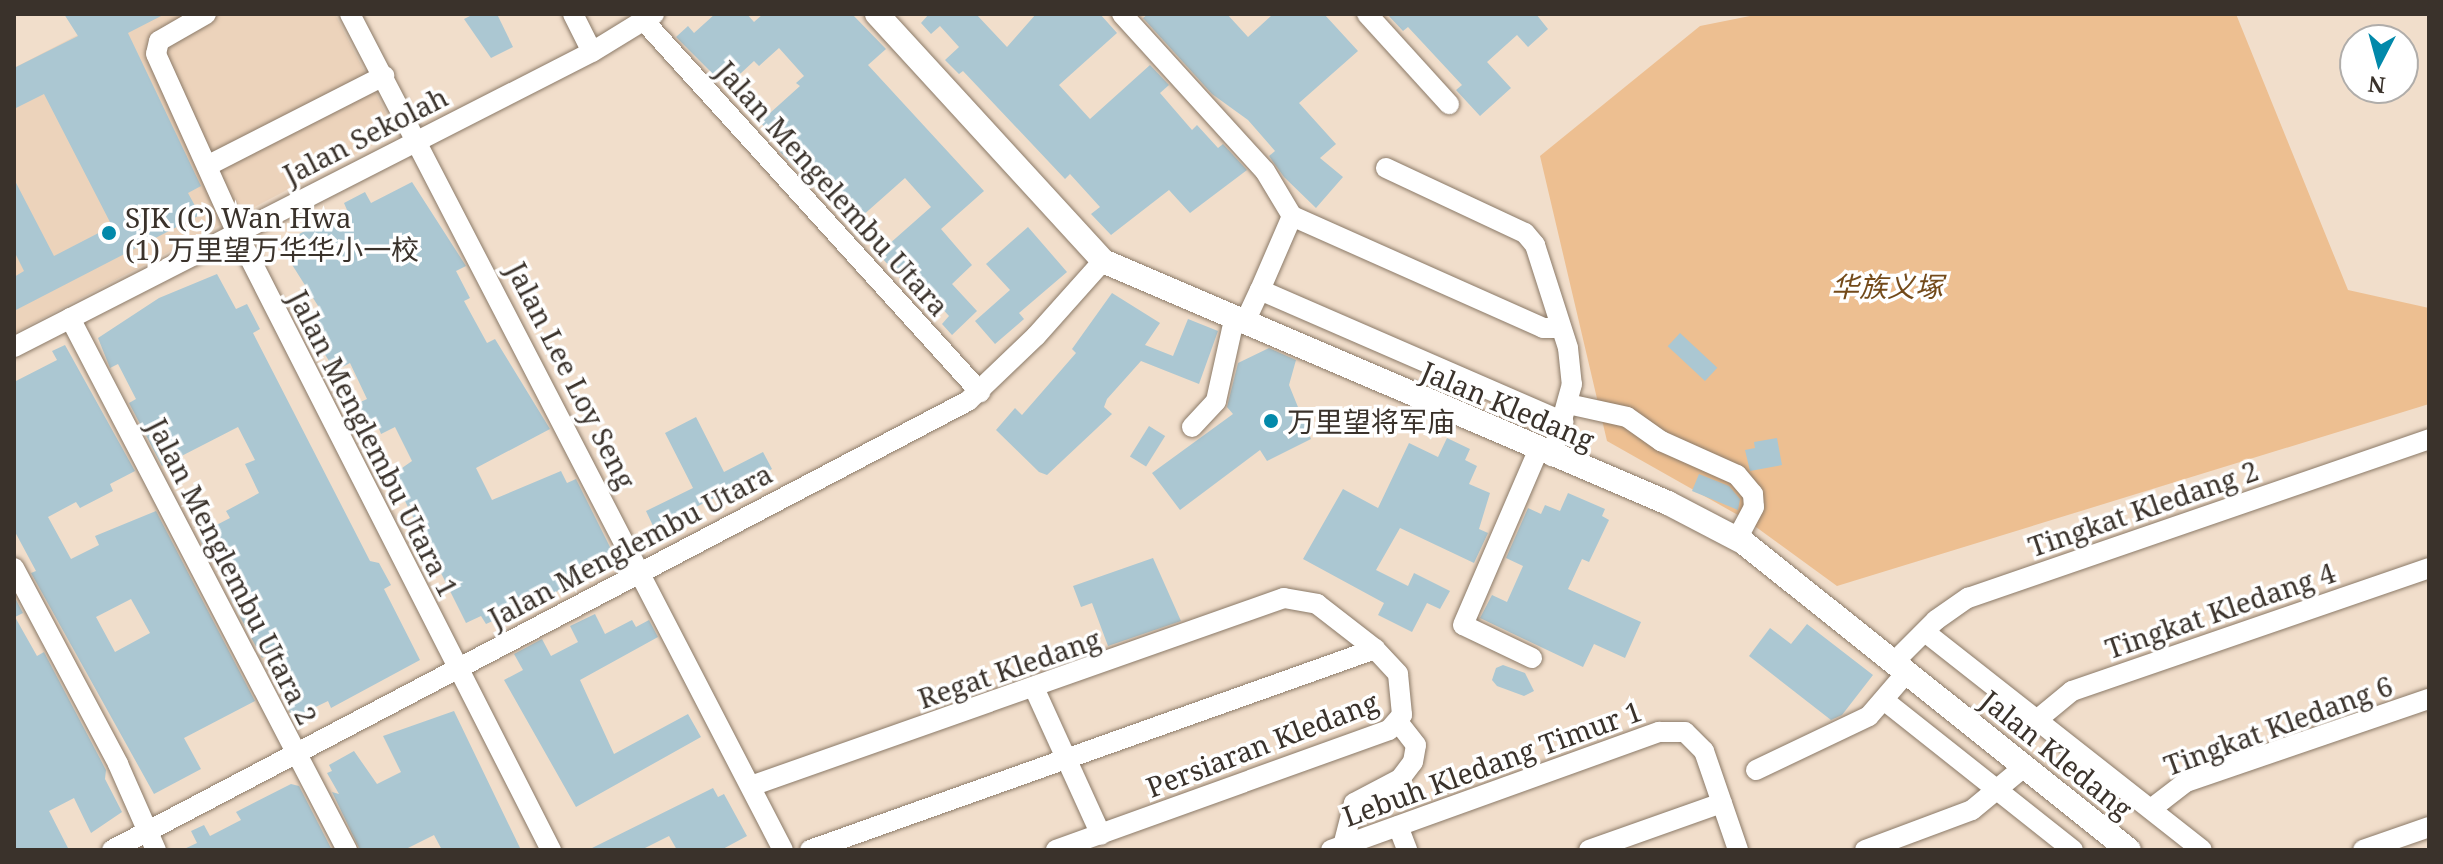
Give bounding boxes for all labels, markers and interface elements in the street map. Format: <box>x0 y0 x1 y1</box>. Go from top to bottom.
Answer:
north arrow <box>2339 24 2419 104</box>
street label: Jalan Mengelembu Utara <box>710 54 956 322</box>
text: N <box>2367 70 2387 102</box>
street label: Jalan Sekolah <box>277 79 453 191</box>
place label: SJK (C) Wan Hwa (1) 万里望万华华小一校 <box>125 200 419 266</box>
marker: SJK (C) Wan Hwa (1) 万里望万华华小一校 <box>100 224 118 242</box>
street label: Jalan Lee Loy Seng <box>500 256 644 494</box>
park label: 华族义塚 <box>1831 269 1943 303</box>
street label: Jalan Menglembu Utara 1 <box>282 284 466 602</box>
street label: Jalan Kledang <box>1416 353 1600 457</box>
place label: 万里望将军庙 <box>1287 404 1455 438</box>
street label: Jalan Menglembu Utara 2 <box>141 412 325 730</box>
marker: 万里望将军庙 <box>1262 412 1280 430</box>
street label: Tingkat Kledang 2 <box>2024 453 2262 563</box>
street label: Jalan Menglembu Utara <box>482 456 778 634</box>
street label: Tingkat Kledang 4 <box>2101 555 2339 665</box>
street label: Regat Kledang <box>913 621 1105 715</box>
street label: Tingkat Kledang 6 <box>2159 668 2397 782</box>
street label: Jalan Kledang <box>1975 683 2139 825</box>
street label: Persiaran Kledang <box>1141 684 1383 804</box>
street label: Lebuh Kledang Timur 1 <box>1338 693 1646 833</box>

